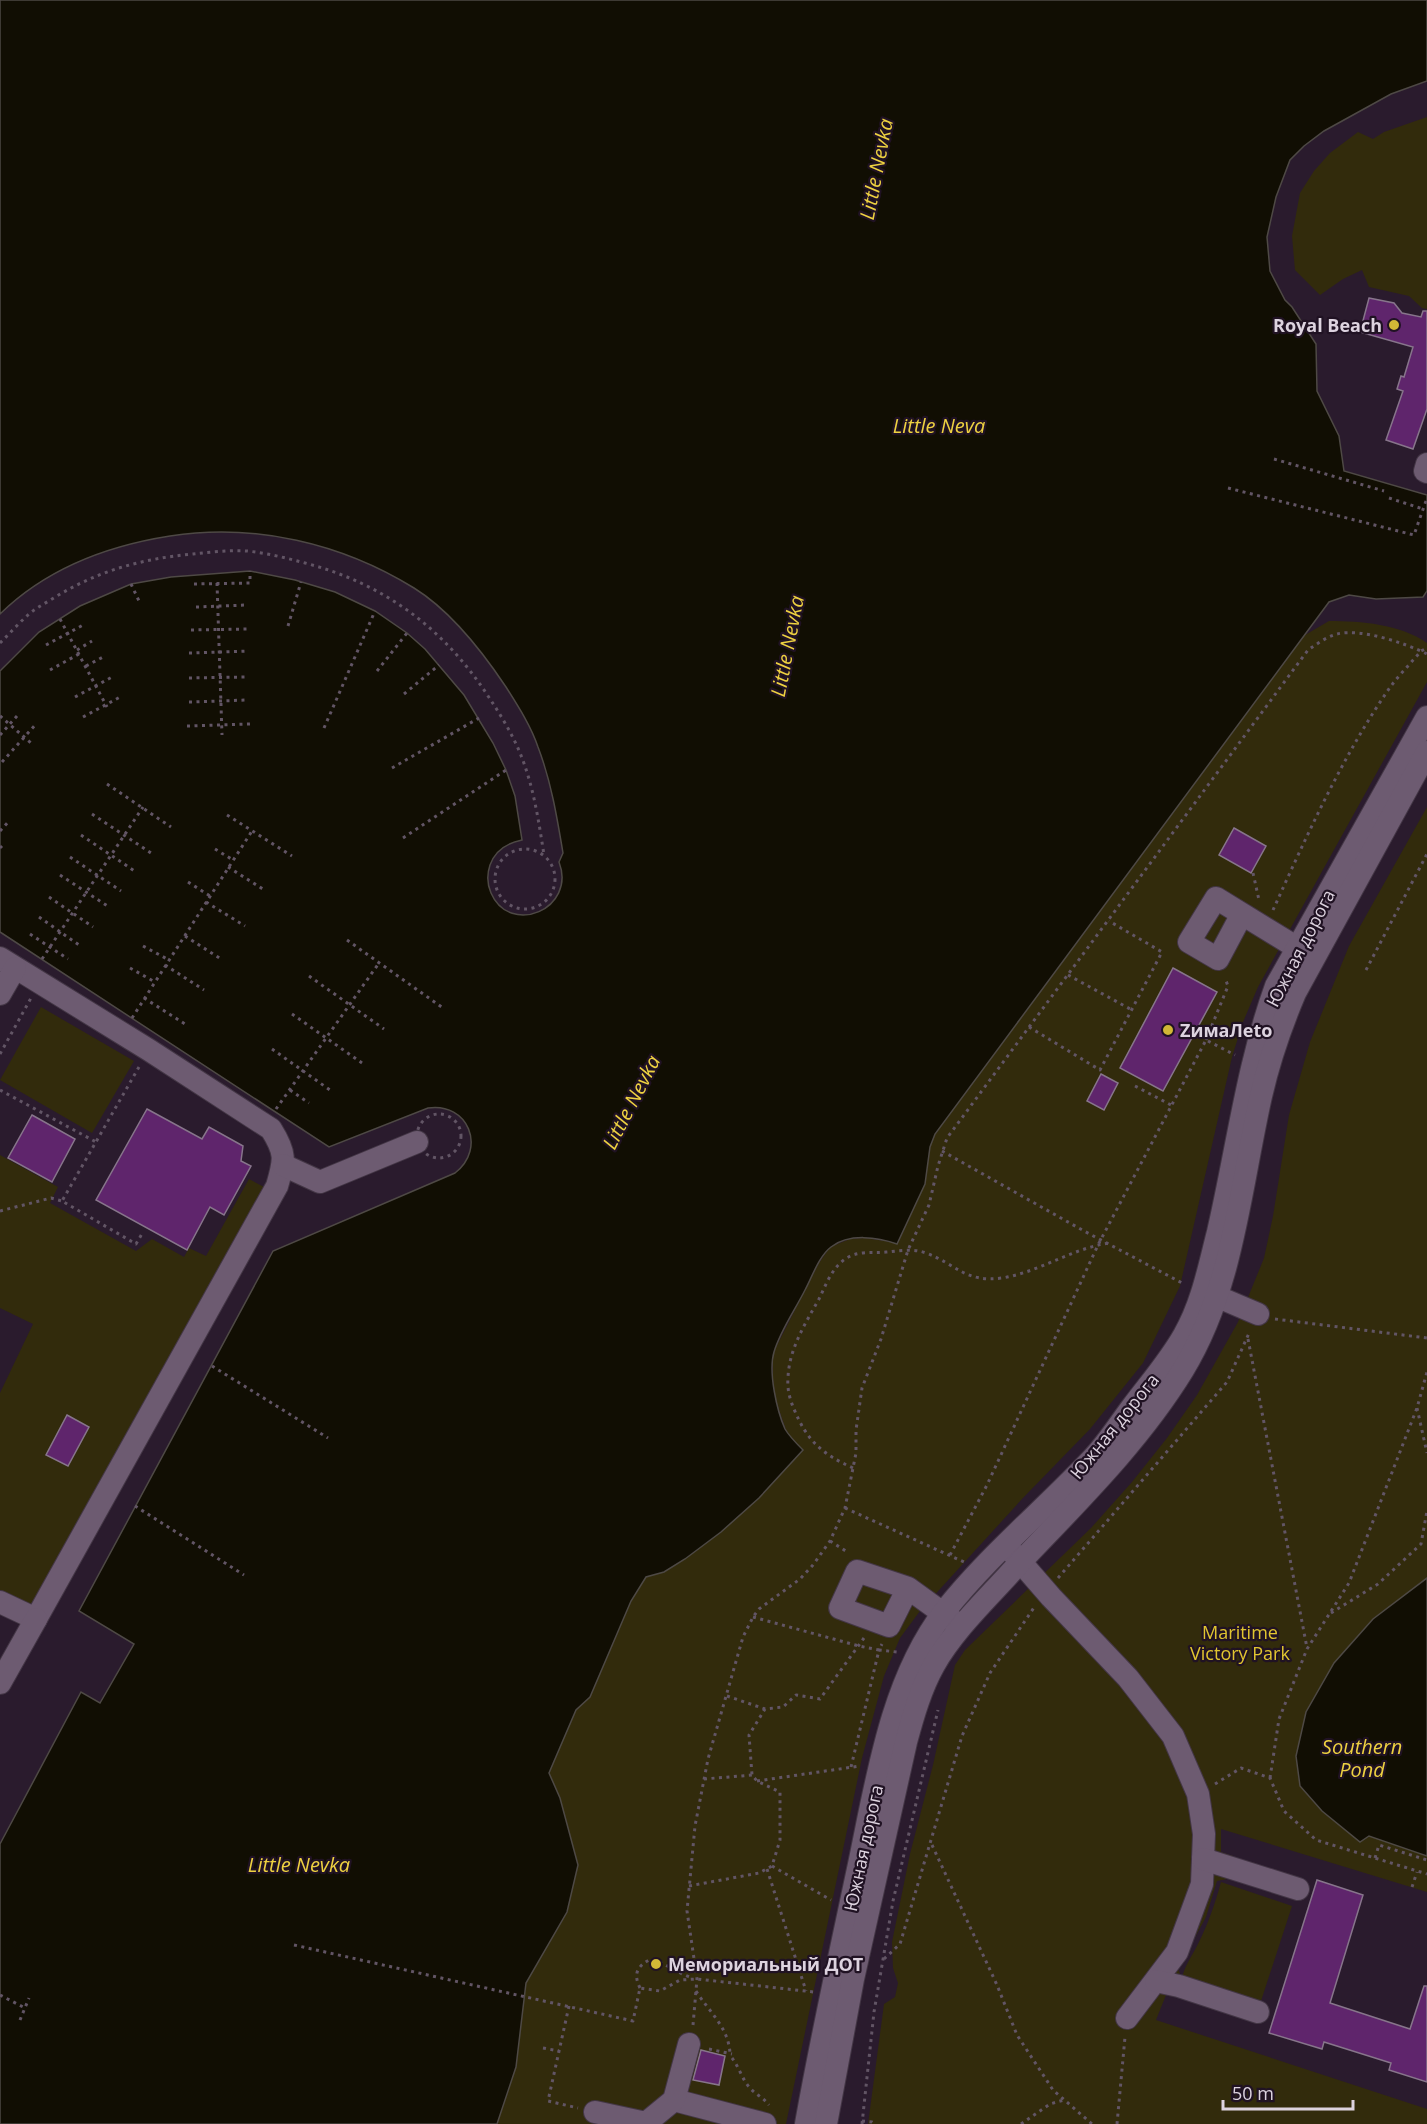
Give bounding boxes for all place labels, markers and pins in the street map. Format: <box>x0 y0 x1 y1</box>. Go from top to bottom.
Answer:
place label: Royal Beach <box>1273 313 1382 337</box>
marker: Royal Beach <box>1387 318 1401 332</box>
place label: ZимаЛеtо <box>1180 1018 1272 1042</box>
marker: ZимаЛеtо <box>1161 1023 1175 1037</box>
place label: Мемориальный ДОТ <box>668 1952 864 1976</box>
marker: Мемориальный ДОТ <box>649 1957 663 1971</box>

